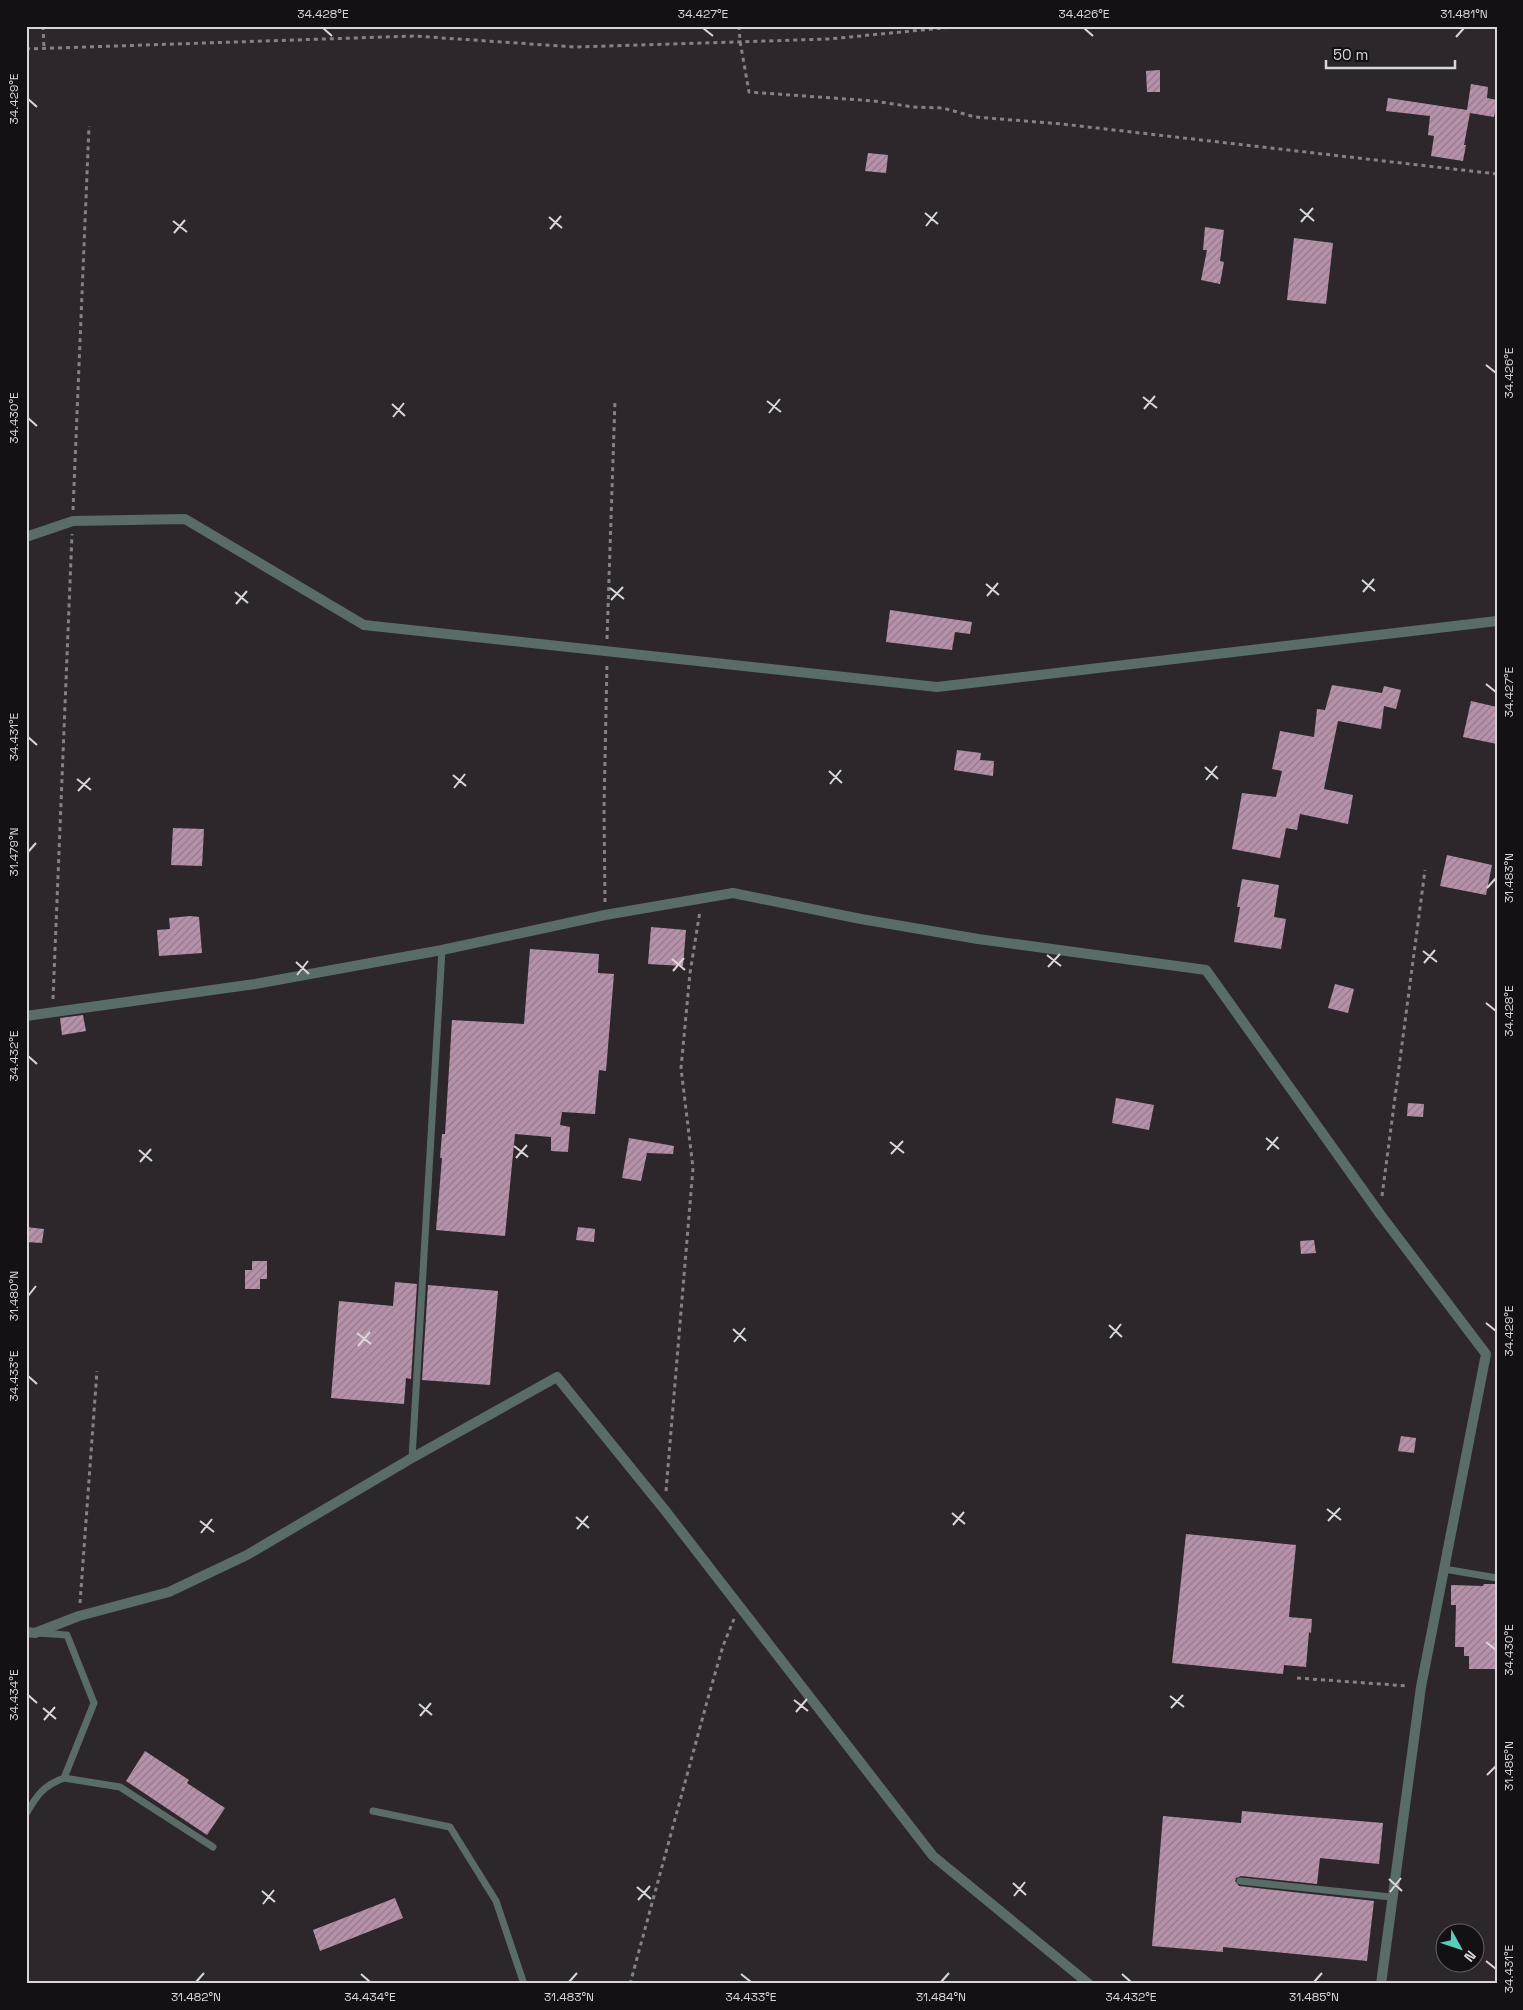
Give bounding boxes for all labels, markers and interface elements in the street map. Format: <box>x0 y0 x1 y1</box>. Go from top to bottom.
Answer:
text: 34.428°E <box>297 6 349 22</box>
text: 34.427°E <box>678 6 729 22</box>
text: 34.426°E <box>1058 6 1110 22</box>
text: 31.481°N <box>1440 6 1488 22</box>
scale bar <box>1326 38 1454 70</box>
text: 50 m <box>1333 45 1368 64</box>
text: 34.429°E <box>6 73 22 125</box>
text: 34.426°E <box>1501 347 1517 399</box>
text: 34.430°E <box>6 392 22 444</box>
text: 34.427°E <box>1501 666 1517 717</box>
text: 34.431°E <box>6 712 22 761</box>
text: 31.479°N <box>6 828 22 876</box>
text: 31.483°N <box>1501 853 1517 903</box>
text: 34.428°E <box>1501 985 1517 1037</box>
text: 34.432°E <box>6 1030 22 1082</box>
text: 31.480°N <box>6 1271 22 1321</box>
text: 34.429°E <box>1501 1305 1517 1357</box>
text: 34.433°E <box>6 1350 22 1402</box>
text: 34.430°E <box>1501 1624 1517 1676</box>
text: 34.434°E <box>6 1669 22 1721</box>
text: 31.485°N <box>1501 1741 1517 1791</box>
north arrow <box>1436 1922 1486 1972</box>
text: 34.431°E <box>1501 1944 1517 1993</box>
text: N <box>1460 1947 1480 1966</box>
text: 31.482°N <box>171 1989 221 2005</box>
text: 34.434°E <box>344 1989 396 2005</box>
text: 31.483°N <box>544 1989 594 2005</box>
text: 34.433°E <box>725 1989 777 2005</box>
text: 31.484°N <box>916 1989 966 2005</box>
text: 34.432°E <box>1105 1989 1157 2005</box>
text: 31.485°N <box>1289 1989 1339 2005</box>

